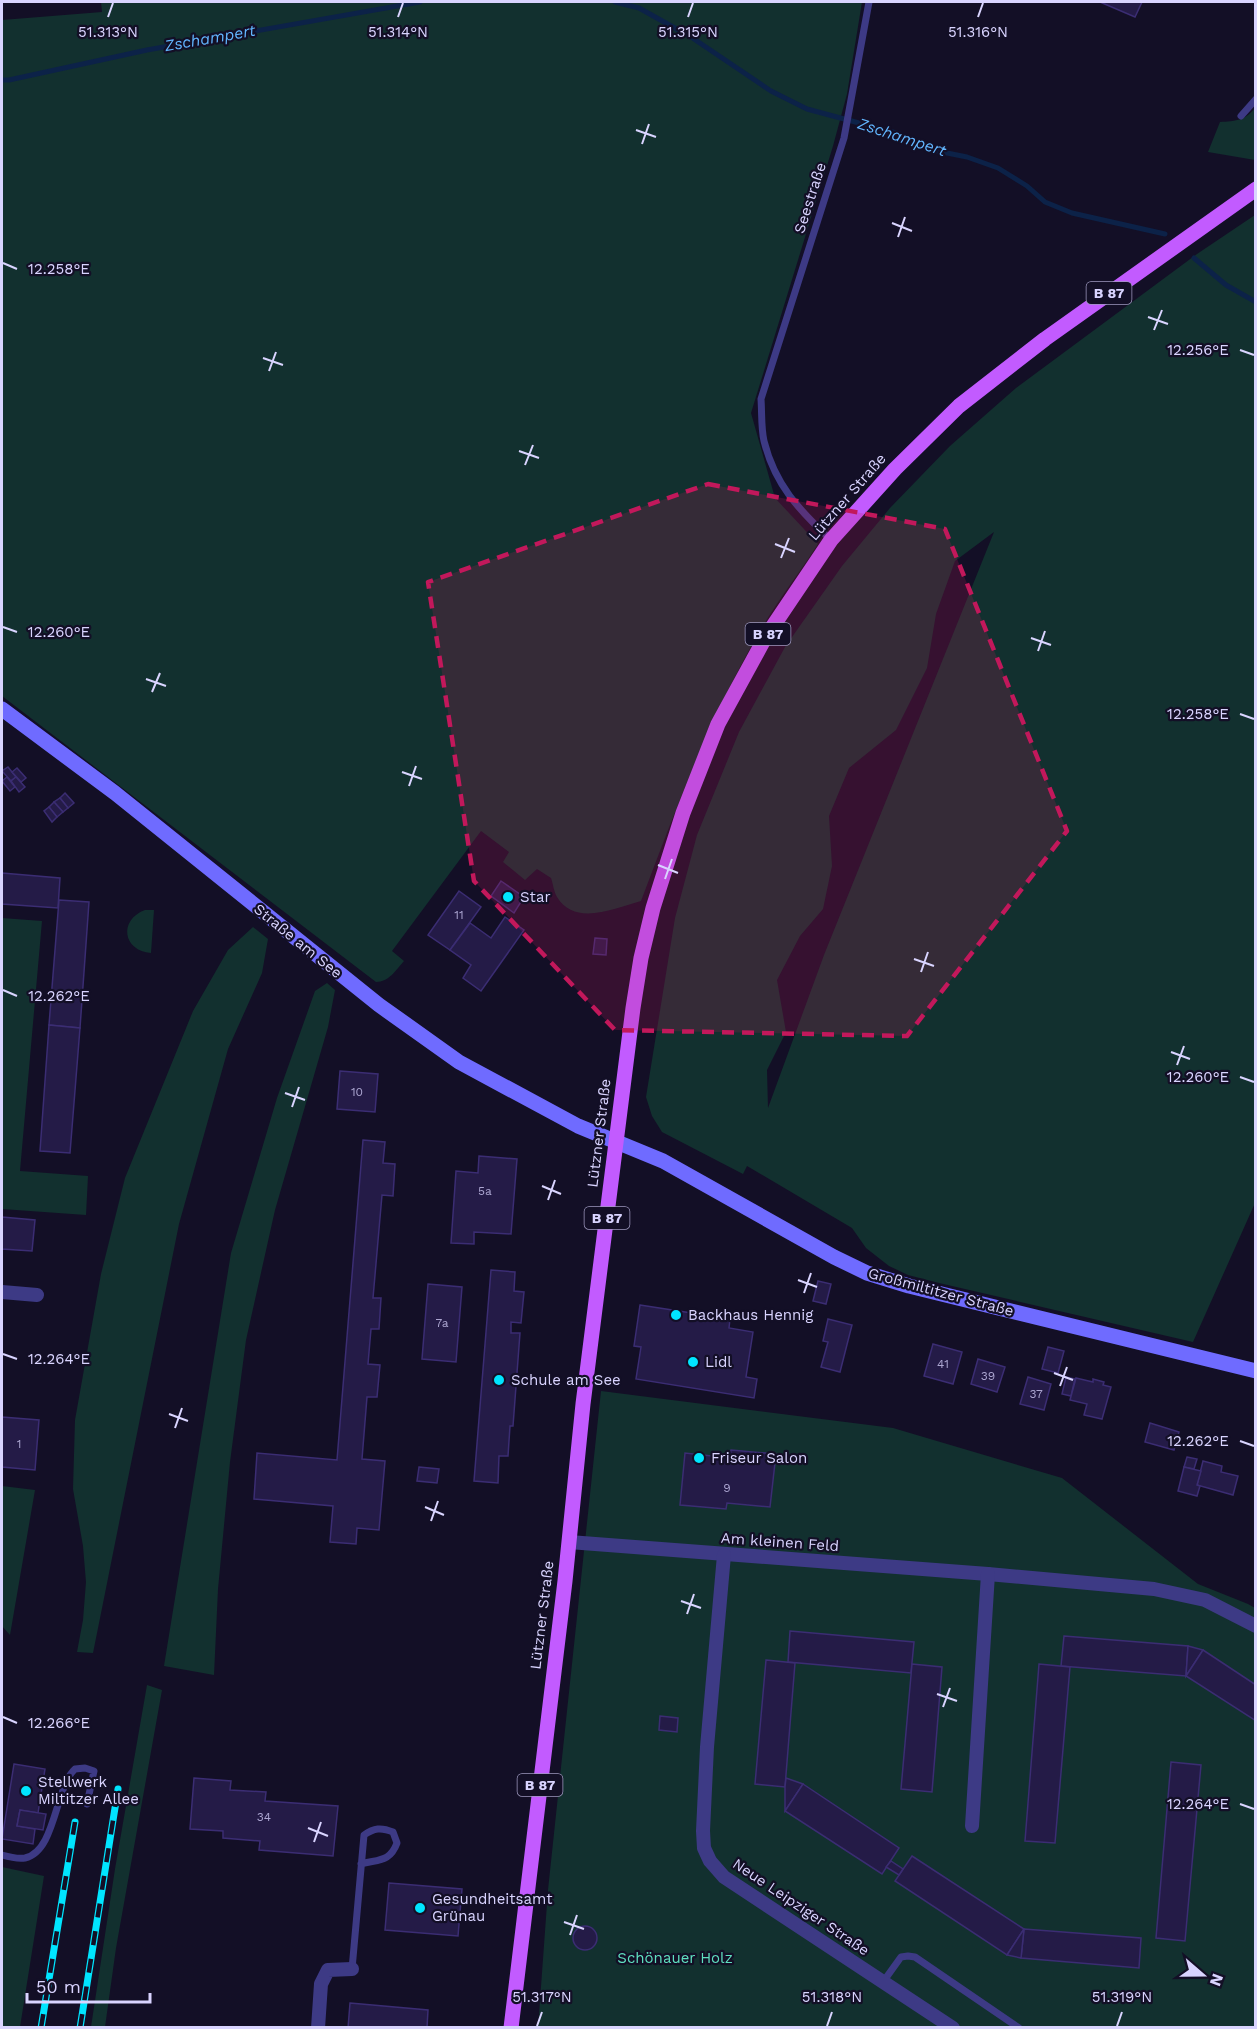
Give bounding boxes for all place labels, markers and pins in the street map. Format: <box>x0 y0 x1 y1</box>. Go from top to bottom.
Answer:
place label: Star <box>520 888 551 906</box>
marker: Star <box>501 890 515 904</box>
place label: Backhaus Hennig <box>688 1306 813 1324</box>
marker: Backhaus Hennig <box>669 1308 683 1322</box>
place label: Lidl <box>705 1353 732 1371</box>
marker: Lidl <box>686 1355 700 1369</box>
place label: Schule am See <box>511 1371 621 1389</box>
marker: Schule am See <box>492 1373 506 1387</box>
place label: Friseur Salon <box>711 1449 807 1467</box>
marker: Friseur Salon <box>692 1451 706 1465</box>
place label: Stellwerk Miltitzer Allee <box>38 1773 139 1808</box>
marker: Stellwerk Miltitzer Allee <box>19 1784 33 1798</box>
place label: Gesundheitsamt Grünau <box>432 1890 553 1925</box>
marker: Gesundheitsamt Grünau <box>413 1901 427 1915</box>

